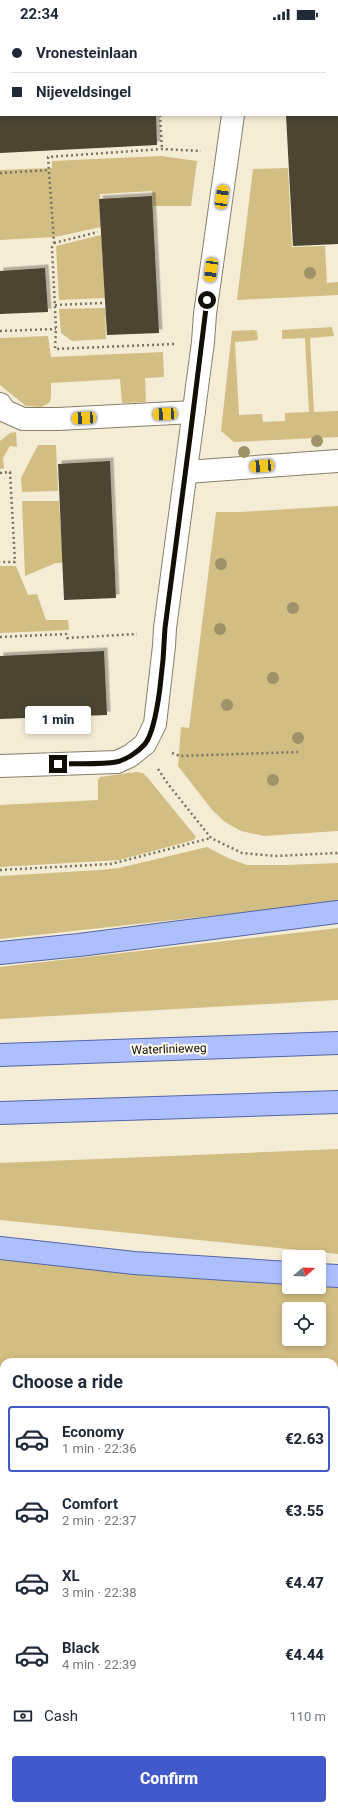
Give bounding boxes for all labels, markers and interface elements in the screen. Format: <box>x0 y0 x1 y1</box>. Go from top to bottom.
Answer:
text: 22:34 <box>20 5 59 23</box>
text: Vronesteinlaan <box>36 44 138 62</box>
text: Nijeveldsingel <box>36 83 131 101</box>
car <box>214 184 230 210</box>
car <box>203 257 219 283</box>
route start <box>198 291 216 309</box>
car <box>153 407 177 421</box>
car <box>72 411 96 425</box>
car <box>250 459 274 473</box>
callout: 1 min <box>25 706 91 734</box>
text: 1 min <box>42 712 74 727</box>
route end <box>49 755 67 773</box>
street label: Waterlinieweg <box>131 1041 207 1057</box>
north arrow <box>282 1250 326 1294</box>
map controls <box>282 1250 326 1346</box>
button: locate <box>282 1302 326 1346</box>
text: Choose a ride <box>12 1371 123 1392</box>
icon: car <box>14 1421 50 1457</box>
text: Economy <box>62 1423 124 1441</box>
text: €2.63 <box>285 1430 324 1448</box>
text: 1 min · 22:36 <box>62 1441 137 1456</box>
icon: car <box>14 1493 50 1529</box>
text: Comfort <box>62 1495 118 1513</box>
text: €3.55 <box>285 1502 324 1520</box>
text: 2 min · 22:37 <box>62 1513 137 1528</box>
icon: car <box>14 1565 50 1601</box>
text: XL <box>62 1567 80 1585</box>
text: €4.47 <box>285 1574 324 1592</box>
text: 3 min · 22:38 <box>62 1585 137 1600</box>
icon: car <box>14 1637 50 1673</box>
text: Black <box>62 1639 99 1657</box>
text: €4.44 <box>285 1646 324 1664</box>
text: 4 min · 22:39 <box>62 1657 137 1672</box>
icon: cash <box>12 1705 34 1727</box>
text: Cash <box>44 1707 78 1725</box>
text: 110 m <box>289 1709 326 1724</box>
button: Confirm <box>12 1756 326 1802</box>

